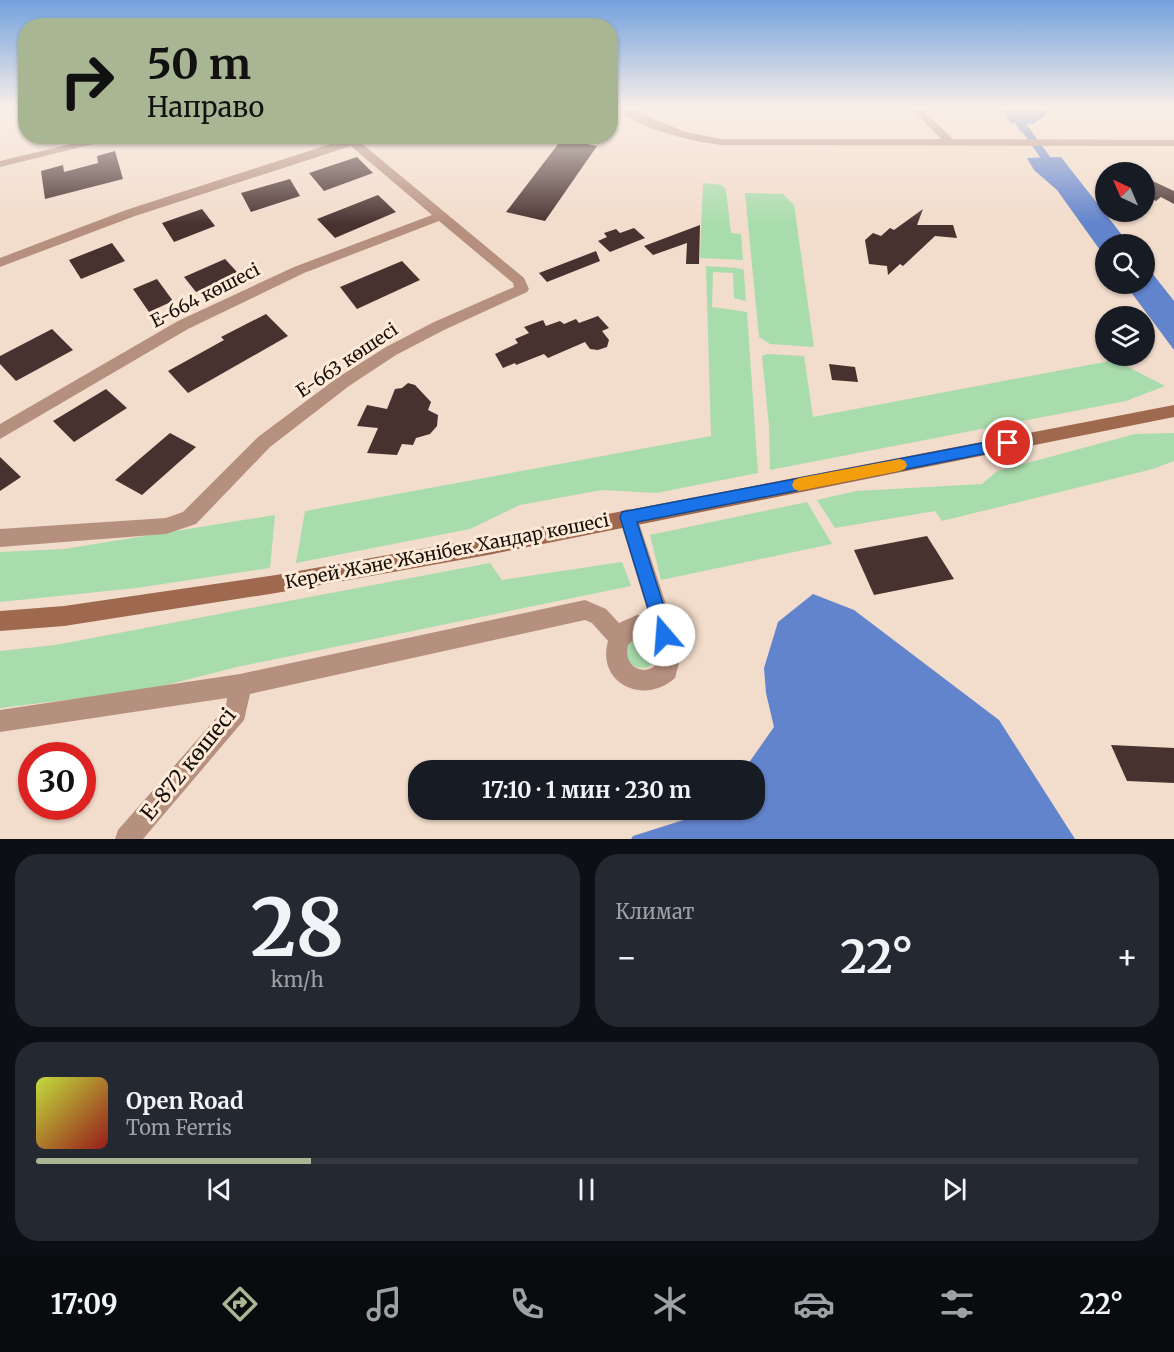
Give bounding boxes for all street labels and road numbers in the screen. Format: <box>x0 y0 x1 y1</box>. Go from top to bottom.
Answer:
street label: Е-664 көшесі <box>146 258 264 332</box>
street label: Е-663 көшесі <box>292 317 402 402</box>
street label: Керей Және Жәнібек Хандар көшесі <box>283 508 611 594</box>
street label: Е-872 көшесі <box>134 702 242 826</box>

